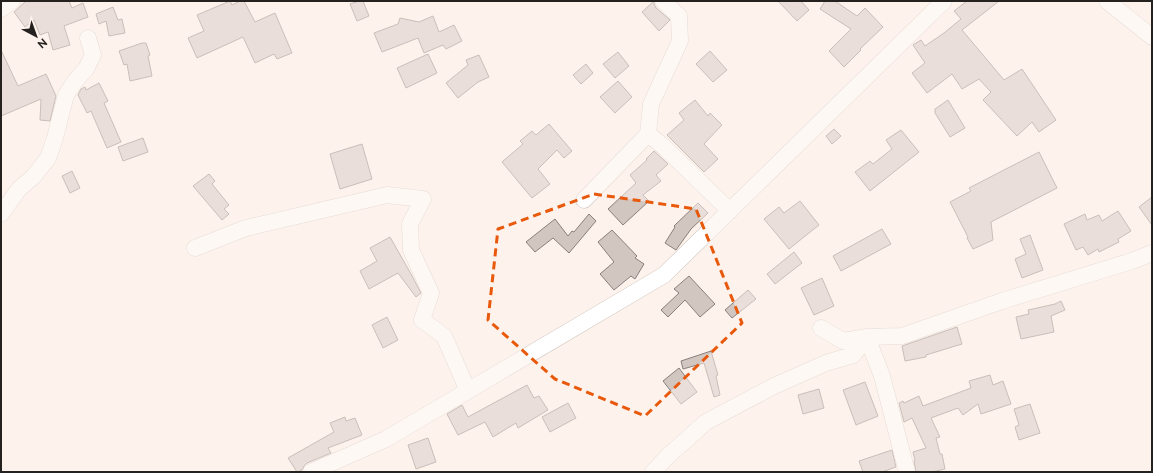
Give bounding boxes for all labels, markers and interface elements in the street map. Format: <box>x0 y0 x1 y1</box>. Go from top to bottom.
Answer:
north arrow <box>16 16 56 56</box>
text: N <box>35 36 50 51</box>

